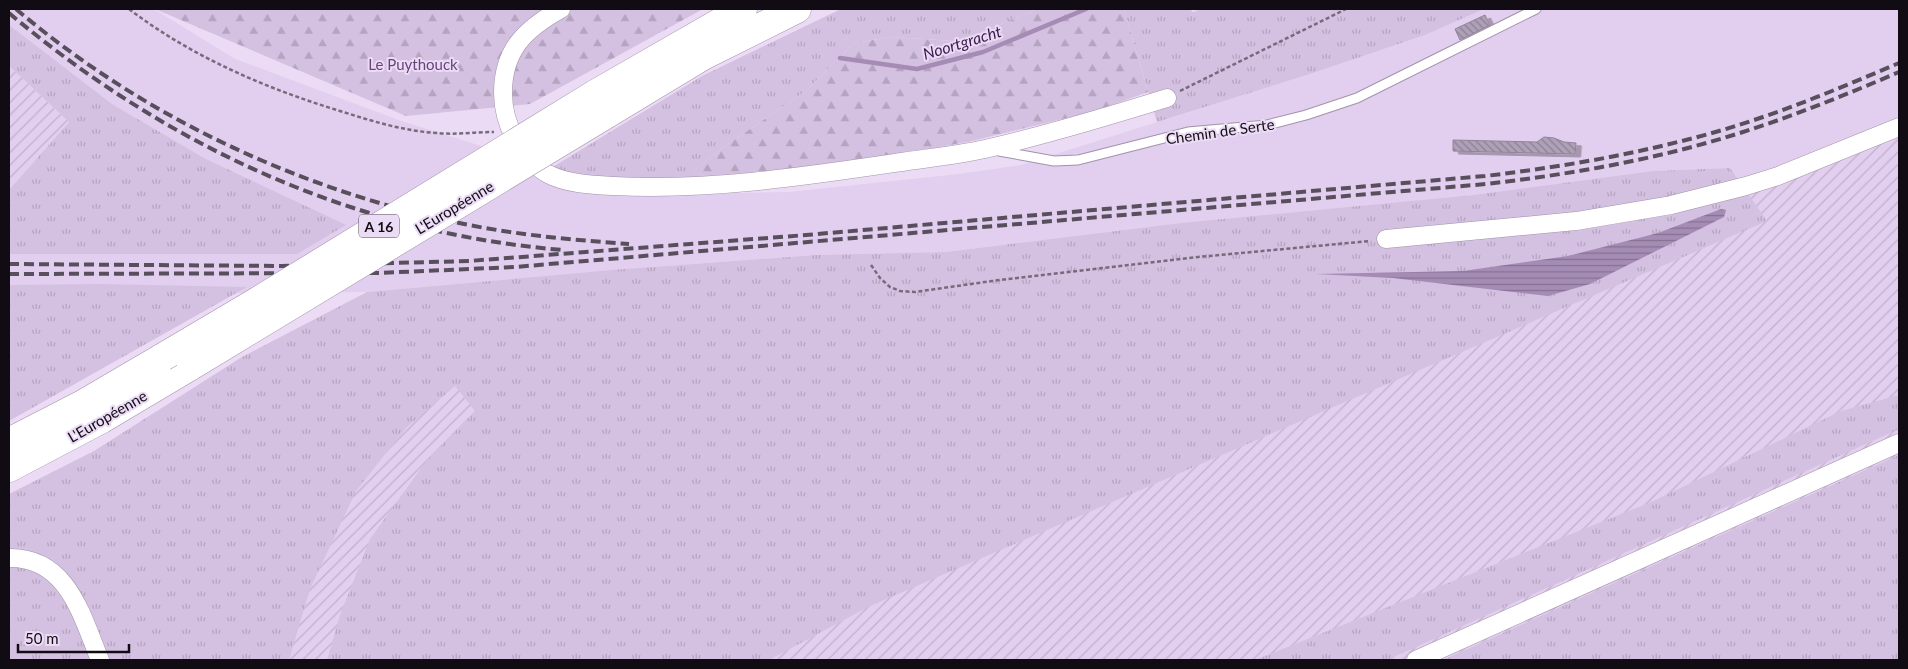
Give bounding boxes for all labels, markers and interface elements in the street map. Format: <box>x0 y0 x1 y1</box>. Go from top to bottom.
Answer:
water label: Noortgracht <box>920 21 1004 63</box>
park label: Le Puythouck <box>368 55 458 73</box>
street label: Chemin de Serte <box>1165 114 1275 148</box>
street label: L'Européenne <box>411 176 497 238</box>
road number: A 16 <box>359 215 399 238</box>
street label: L'Européenne <box>64 386 150 446</box>
scale bar <box>18 622 129 654</box>
text: 50 m <box>25 629 59 647</box>

